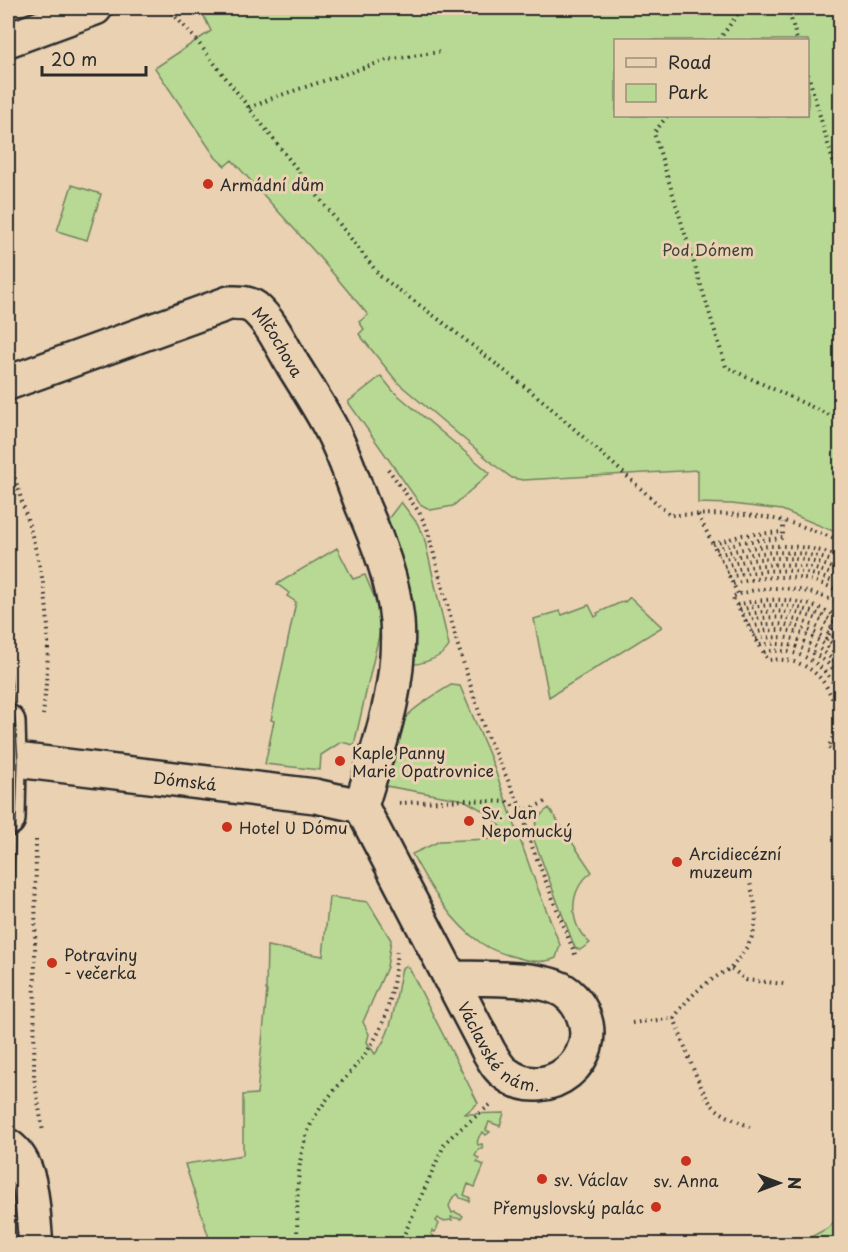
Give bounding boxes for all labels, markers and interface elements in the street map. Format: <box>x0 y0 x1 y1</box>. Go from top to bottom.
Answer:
scale bar <box>42 39 146 77</box>
legend <box>614 39 809 117</box>
text: 20 m <box>51 45 97 72</box>
text: Road <box>668 48 712 75</box>
text: Park <box>668 78 708 105</box>
place label: Armádní dům <box>220 172 324 196</box>
marker: Armádní dům <box>201 177 215 191</box>
park label: Pod Dómem <box>662 237 754 261</box>
street label: Mlčochova <box>247 300 310 382</box>
place label: Kaple Panny Marie Opatrovnice <box>352 740 494 782</box>
marker: Kaple Panny Marie Opatrovnice <box>333 754 347 768</box>
street label: Dómská <box>152 765 218 796</box>
place label: Sv. Jan Nepomucký <box>481 800 572 842</box>
marker: Sv. Jan Nepomucký <box>462 814 476 828</box>
place label: Hotel U Dómu <box>239 815 348 839</box>
marker: Hotel U Dómu <box>220 820 234 834</box>
place label: Arcidiecézní muzeum <box>689 841 782 883</box>
marker: Arcidiecézní muzeum <box>670 855 684 869</box>
place label: Potraviny - večerka <box>64 942 137 984</box>
marker: Potraviny - večerka <box>45 956 59 970</box>
street label: Václavské nám. <box>453 997 539 1096</box>
north arrow <box>749 1153 809 1213</box>
marker: sv. Anna <box>679 1154 693 1168</box>
place label: sv. Václav <box>554 1167 628 1191</box>
place label: sv. Anna <box>653 1168 719 1192</box>
marker: sv. Václav <box>535 1172 549 1186</box>
text: N <box>783 1177 807 1189</box>
place label: Přemyslovský palác <box>493 1195 644 1219</box>
marker: Přemyslovský palác <box>649 1200 663 1214</box>

